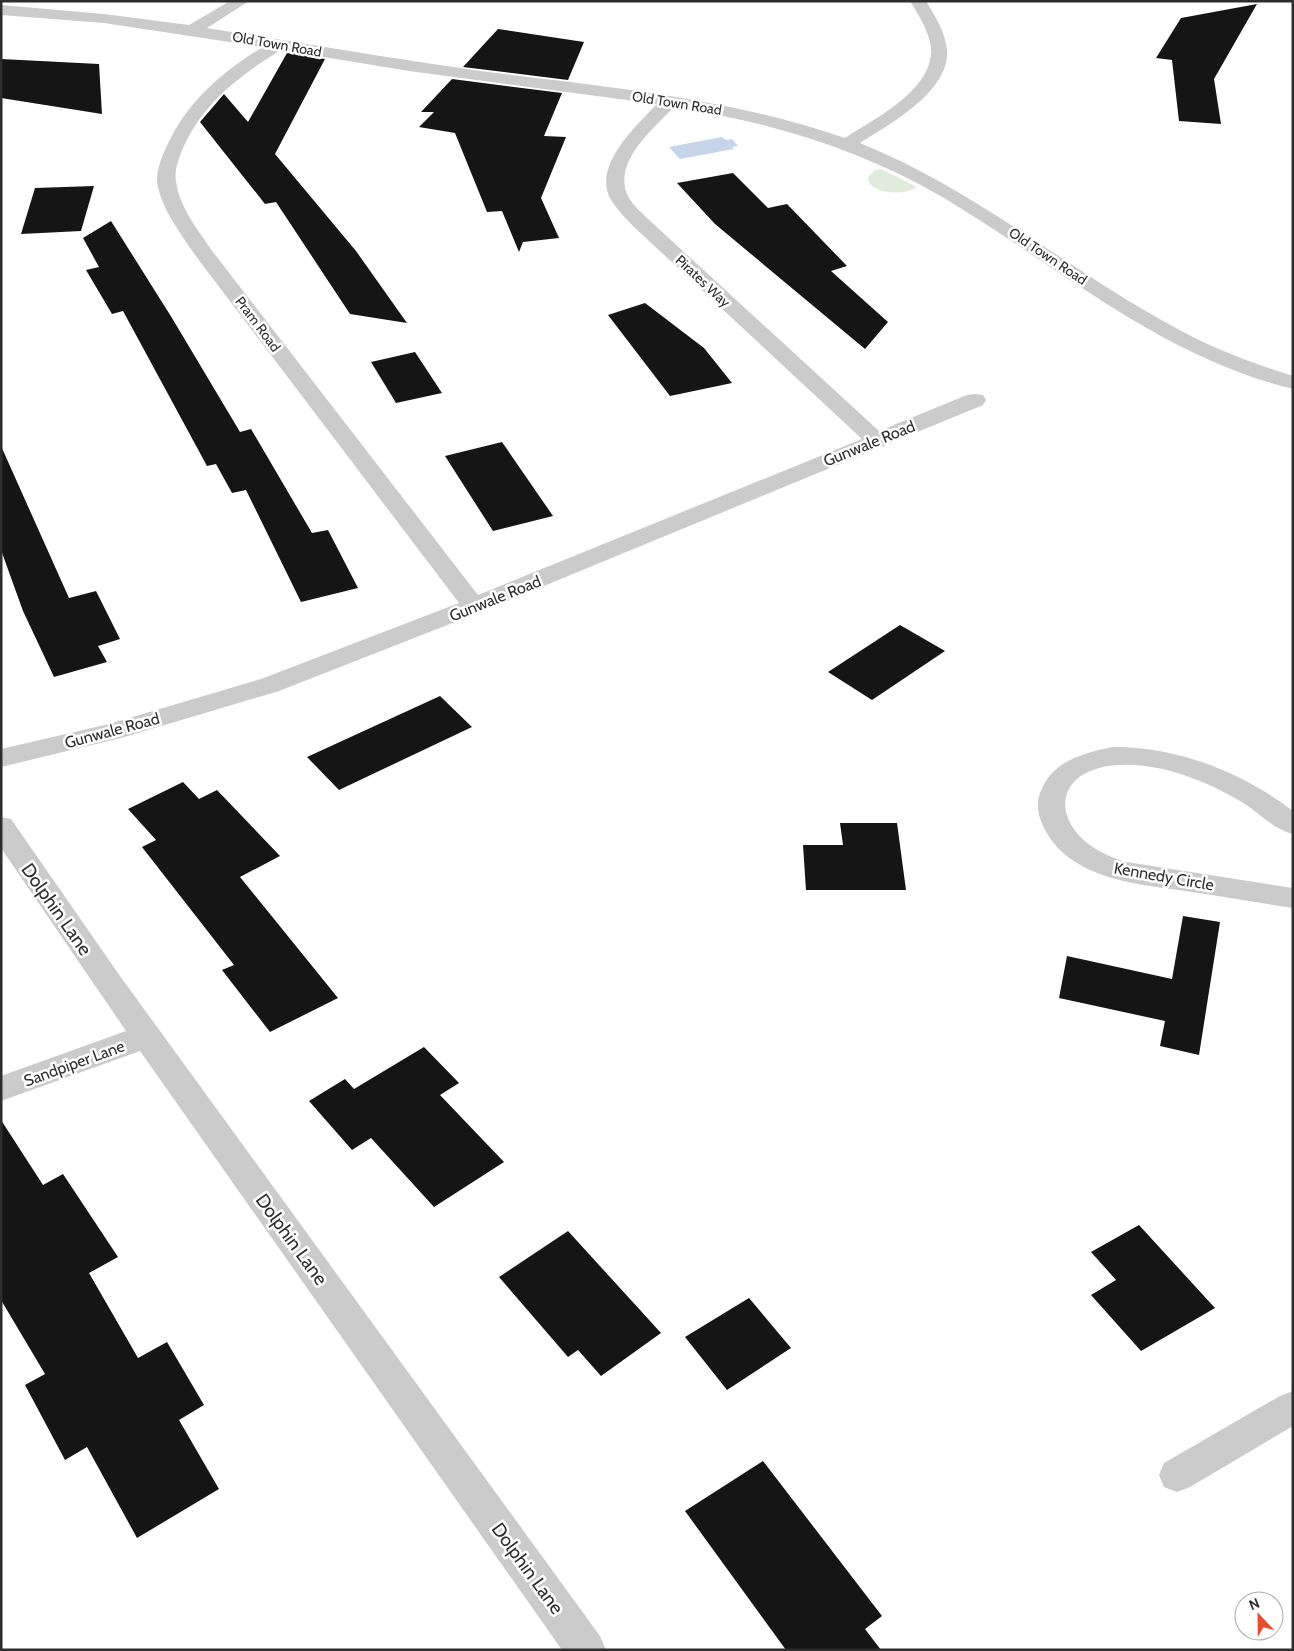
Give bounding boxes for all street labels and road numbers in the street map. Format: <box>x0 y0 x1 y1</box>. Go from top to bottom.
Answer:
street label: Old Town Road <box>231 27 323 61</box>
street label: Old Town Road <box>631 87 723 119</box>
street label: Old Town Road <box>1006 223 1090 289</box>
street label: Pirates Way <box>672 251 734 311</box>
street label: Pram Road <box>231 293 285 355</box>
street label: Gunwale Road <box>821 416 918 470</box>
street label: Gunwale Road <box>447 571 544 625</box>
street label: Gunwale Road <box>63 709 162 752</box>
street label: Kennedy Circle <box>1112 858 1215 895</box>
street label: Dolphin Lane <box>16 859 97 960</box>
street label: Sandpiper Lane <box>21 1036 127 1090</box>
street label: Dolphin Lane <box>251 1189 333 1290</box>
street label: Dolphin Lane <box>487 1518 569 1619</box>

